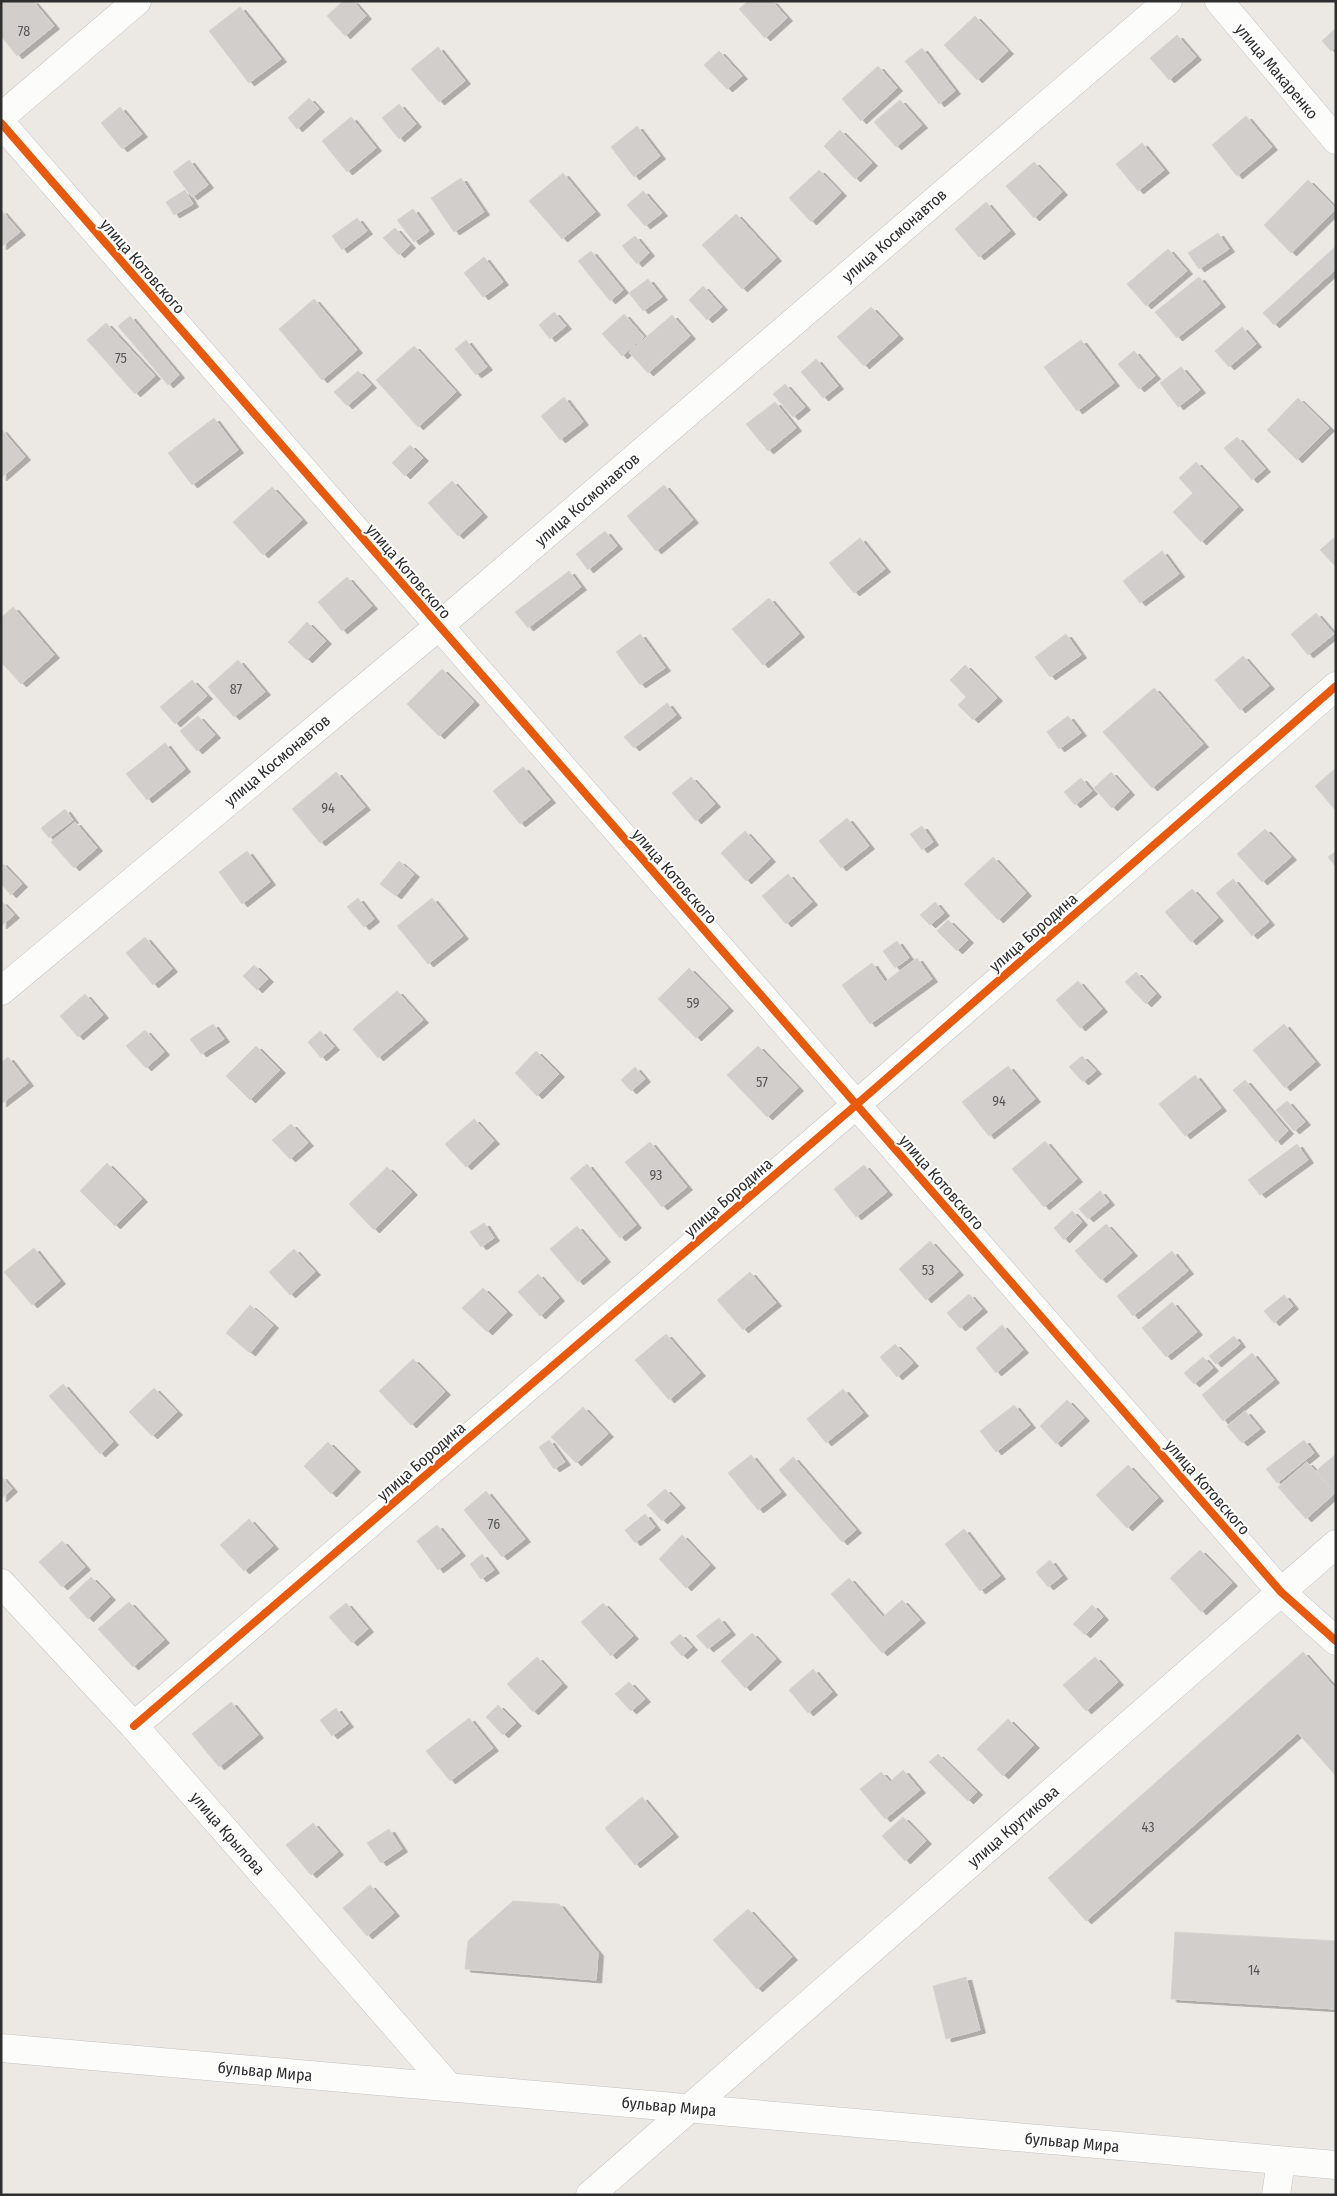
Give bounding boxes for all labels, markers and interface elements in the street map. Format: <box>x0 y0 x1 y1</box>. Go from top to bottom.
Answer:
street label: улица Макаренко <box>1231 20 1322 123</box>
house number: 78 <box>18 23 30 40</box>
street label: улица Космонавтов <box>838 185 950 286</box>
street label: улица Котовского <box>96 215 189 318</box>
house number: 75 <box>115 350 127 367</box>
street label: улица Космонавтов <box>531 449 643 550</box>
street label: улица Котовского <box>362 520 455 623</box>
house number: 87 <box>230 681 243 698</box>
street label: улица Космонавтов <box>221 711 334 810</box>
house number: 94 <box>321 800 335 817</box>
street label: улица Котовского <box>628 825 721 928</box>
street label: улица Бородина <box>985 889 1081 976</box>
house number: 59 <box>686 995 700 1012</box>
house number: 57 <box>756 1074 768 1091</box>
house number: 94 <box>992 1093 1006 1110</box>
street label: улица Котовского <box>895 1131 988 1234</box>
street label: улица Бородина <box>680 1154 776 1241</box>
house number: 93 <box>650 1167 662 1184</box>
house number: 53 <box>922 1262 934 1279</box>
street label: улица Бородина <box>373 1418 469 1505</box>
street label: улица Котовского <box>1161 1436 1254 1539</box>
house number: 76 <box>488 1516 500 1533</box>
street label: улица Крутикова <box>964 1782 1063 1871</box>
street label: улица Крылова <box>186 1788 269 1879</box>
house number: 43 <box>1142 1819 1154 1836</box>
house number: 14 <box>1248 1962 1260 1979</box>
street label: бульвар Мира <box>217 2058 313 2085</box>
street label: бульвар Мира <box>621 2093 717 2120</box>
street label: бульвар Мира <box>1024 2129 1120 2156</box>

